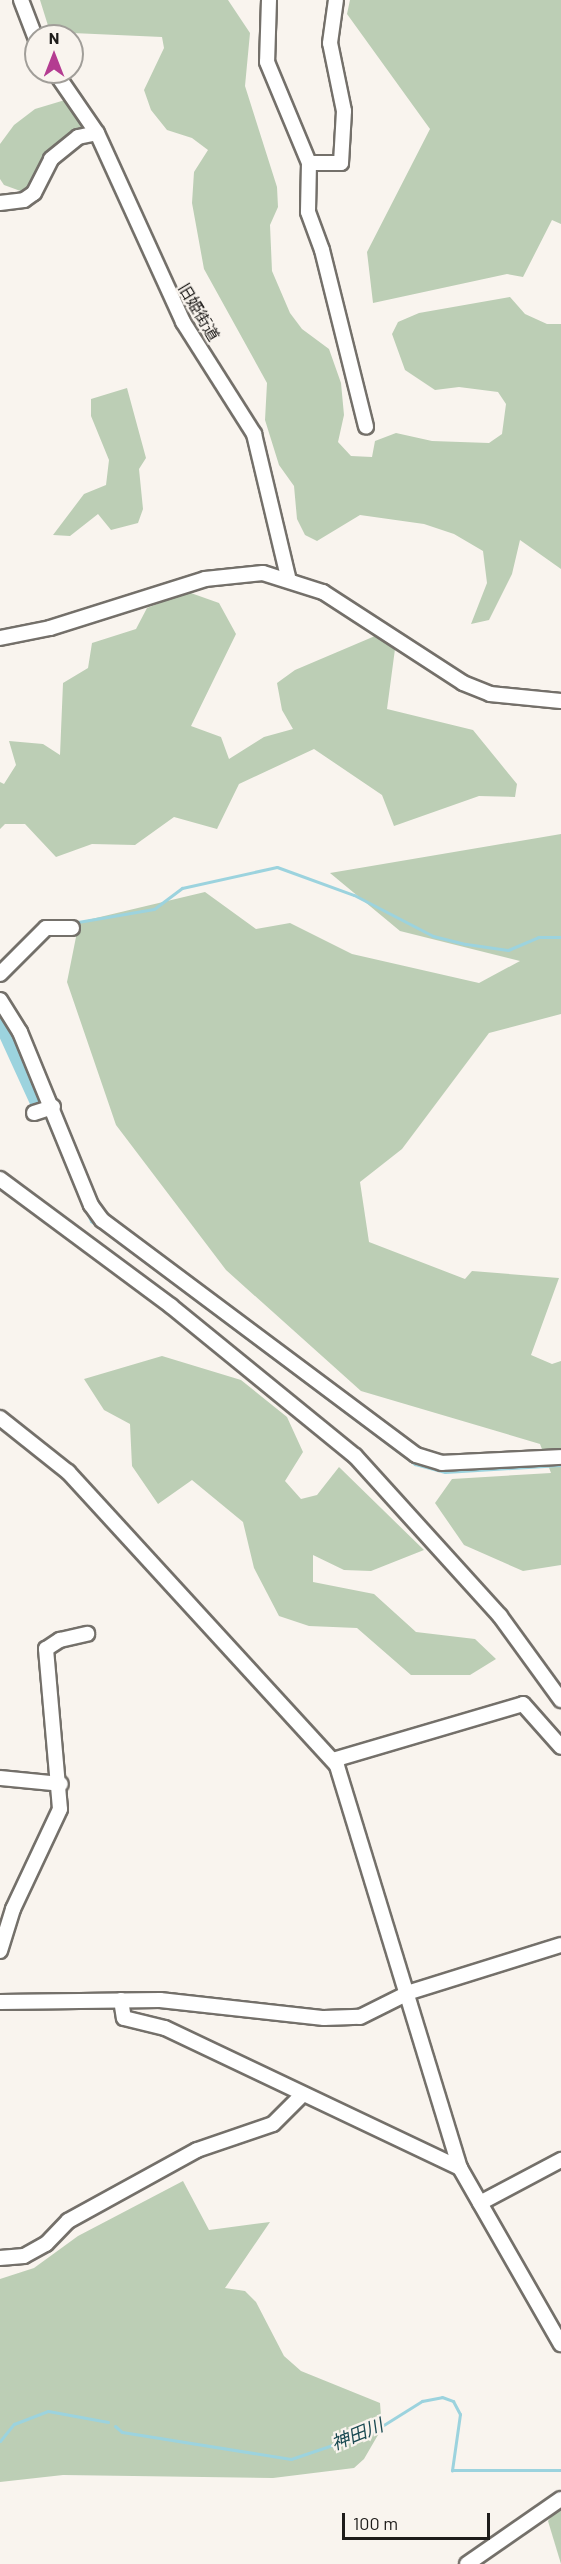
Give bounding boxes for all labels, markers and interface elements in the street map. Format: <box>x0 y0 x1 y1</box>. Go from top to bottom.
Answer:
north arrow <box>24 24 84 84</box>
text: N <box>49 28 59 47</box>
street label: 旧姫街道 <box>174 280 224 344</box>
water label: 神田川 <box>328 2414 386 2454</box>
scale bar <box>345 2501 494 2539</box>
text: 100 m <box>353 2512 398 2534</box>

